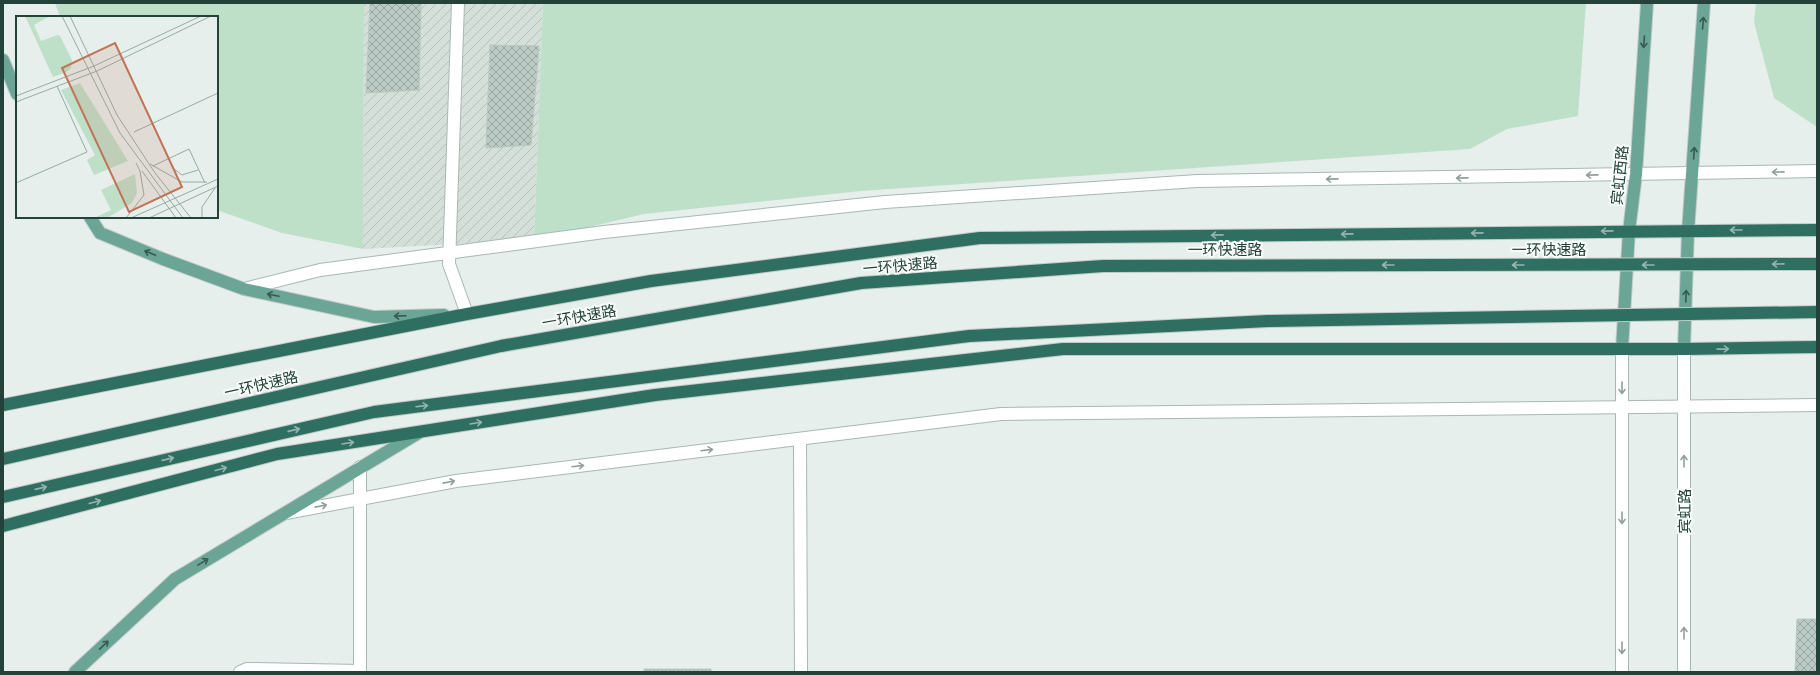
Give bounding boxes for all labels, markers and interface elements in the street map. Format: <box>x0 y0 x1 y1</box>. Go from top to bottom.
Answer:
inset map <box>16 16 218 218</box>
one-way arrow <box>1700 17 1707 30</box>
one-way arrow <box>1641 35 1648 48</box>
street label: 宾虹西路 <box>1607 144 1631 206</box>
one-way arrow <box>1691 146 1698 159</box>
one-way arrow <box>1772 168 1785 176</box>
one-way arrow <box>1586 171 1599 179</box>
one-way arrow <box>1456 174 1469 182</box>
one-way arrow <box>1326 176 1339 183</box>
one-way arrow <box>1601 227 1614 235</box>
one-way arrow <box>1730 227 1743 234</box>
one-way arrow <box>1471 229 1484 237</box>
one-way arrow <box>1341 230 1354 238</box>
one-way arrow <box>1211 232 1224 239</box>
street label: 一环快速路 <box>1187 240 1263 258</box>
street label: 一环快速路 <box>1511 240 1587 258</box>
one-way arrow <box>144 249 156 257</box>
street label: 一环快速路 <box>862 253 938 277</box>
one-way arrow <box>1382 261 1395 269</box>
one-way arrow <box>1512 261 1525 269</box>
one-way arrow <box>1642 261 1655 269</box>
one-way arrow <box>1772 261 1785 268</box>
one-way arrow <box>1682 290 1690 303</box>
one-way arrow <box>267 291 280 299</box>
street label: 一环快速路 <box>540 301 618 331</box>
one-way arrow <box>394 313 407 320</box>
one-way arrow <box>1716 345 1729 352</box>
street label: 一环快速路 <box>222 367 300 401</box>
one-way arrow <box>1618 381 1626 394</box>
one-way arrow <box>415 402 428 410</box>
one-way arrow <box>469 419 482 427</box>
one-way arrow <box>288 426 301 434</box>
one-way arrow <box>341 439 354 447</box>
one-way arrow <box>700 446 713 454</box>
one-way arrow <box>161 455 174 463</box>
one-way arrow <box>1680 455 1688 468</box>
one-way arrow <box>571 462 584 470</box>
one-way arrow <box>214 465 227 472</box>
one-way arrow <box>442 478 455 486</box>
one-way arrow <box>34 484 47 492</box>
street label: 宾虹路 <box>1675 488 1693 534</box>
one-way arrow <box>88 498 101 505</box>
one-way arrow <box>314 502 327 510</box>
one-way arrow <box>1618 511 1626 524</box>
one-way arrow <box>197 558 209 566</box>
one-way arrow <box>1680 627 1688 640</box>
one-way arrow <box>99 641 109 650</box>
one-way arrow <box>1618 641 1626 654</box>

